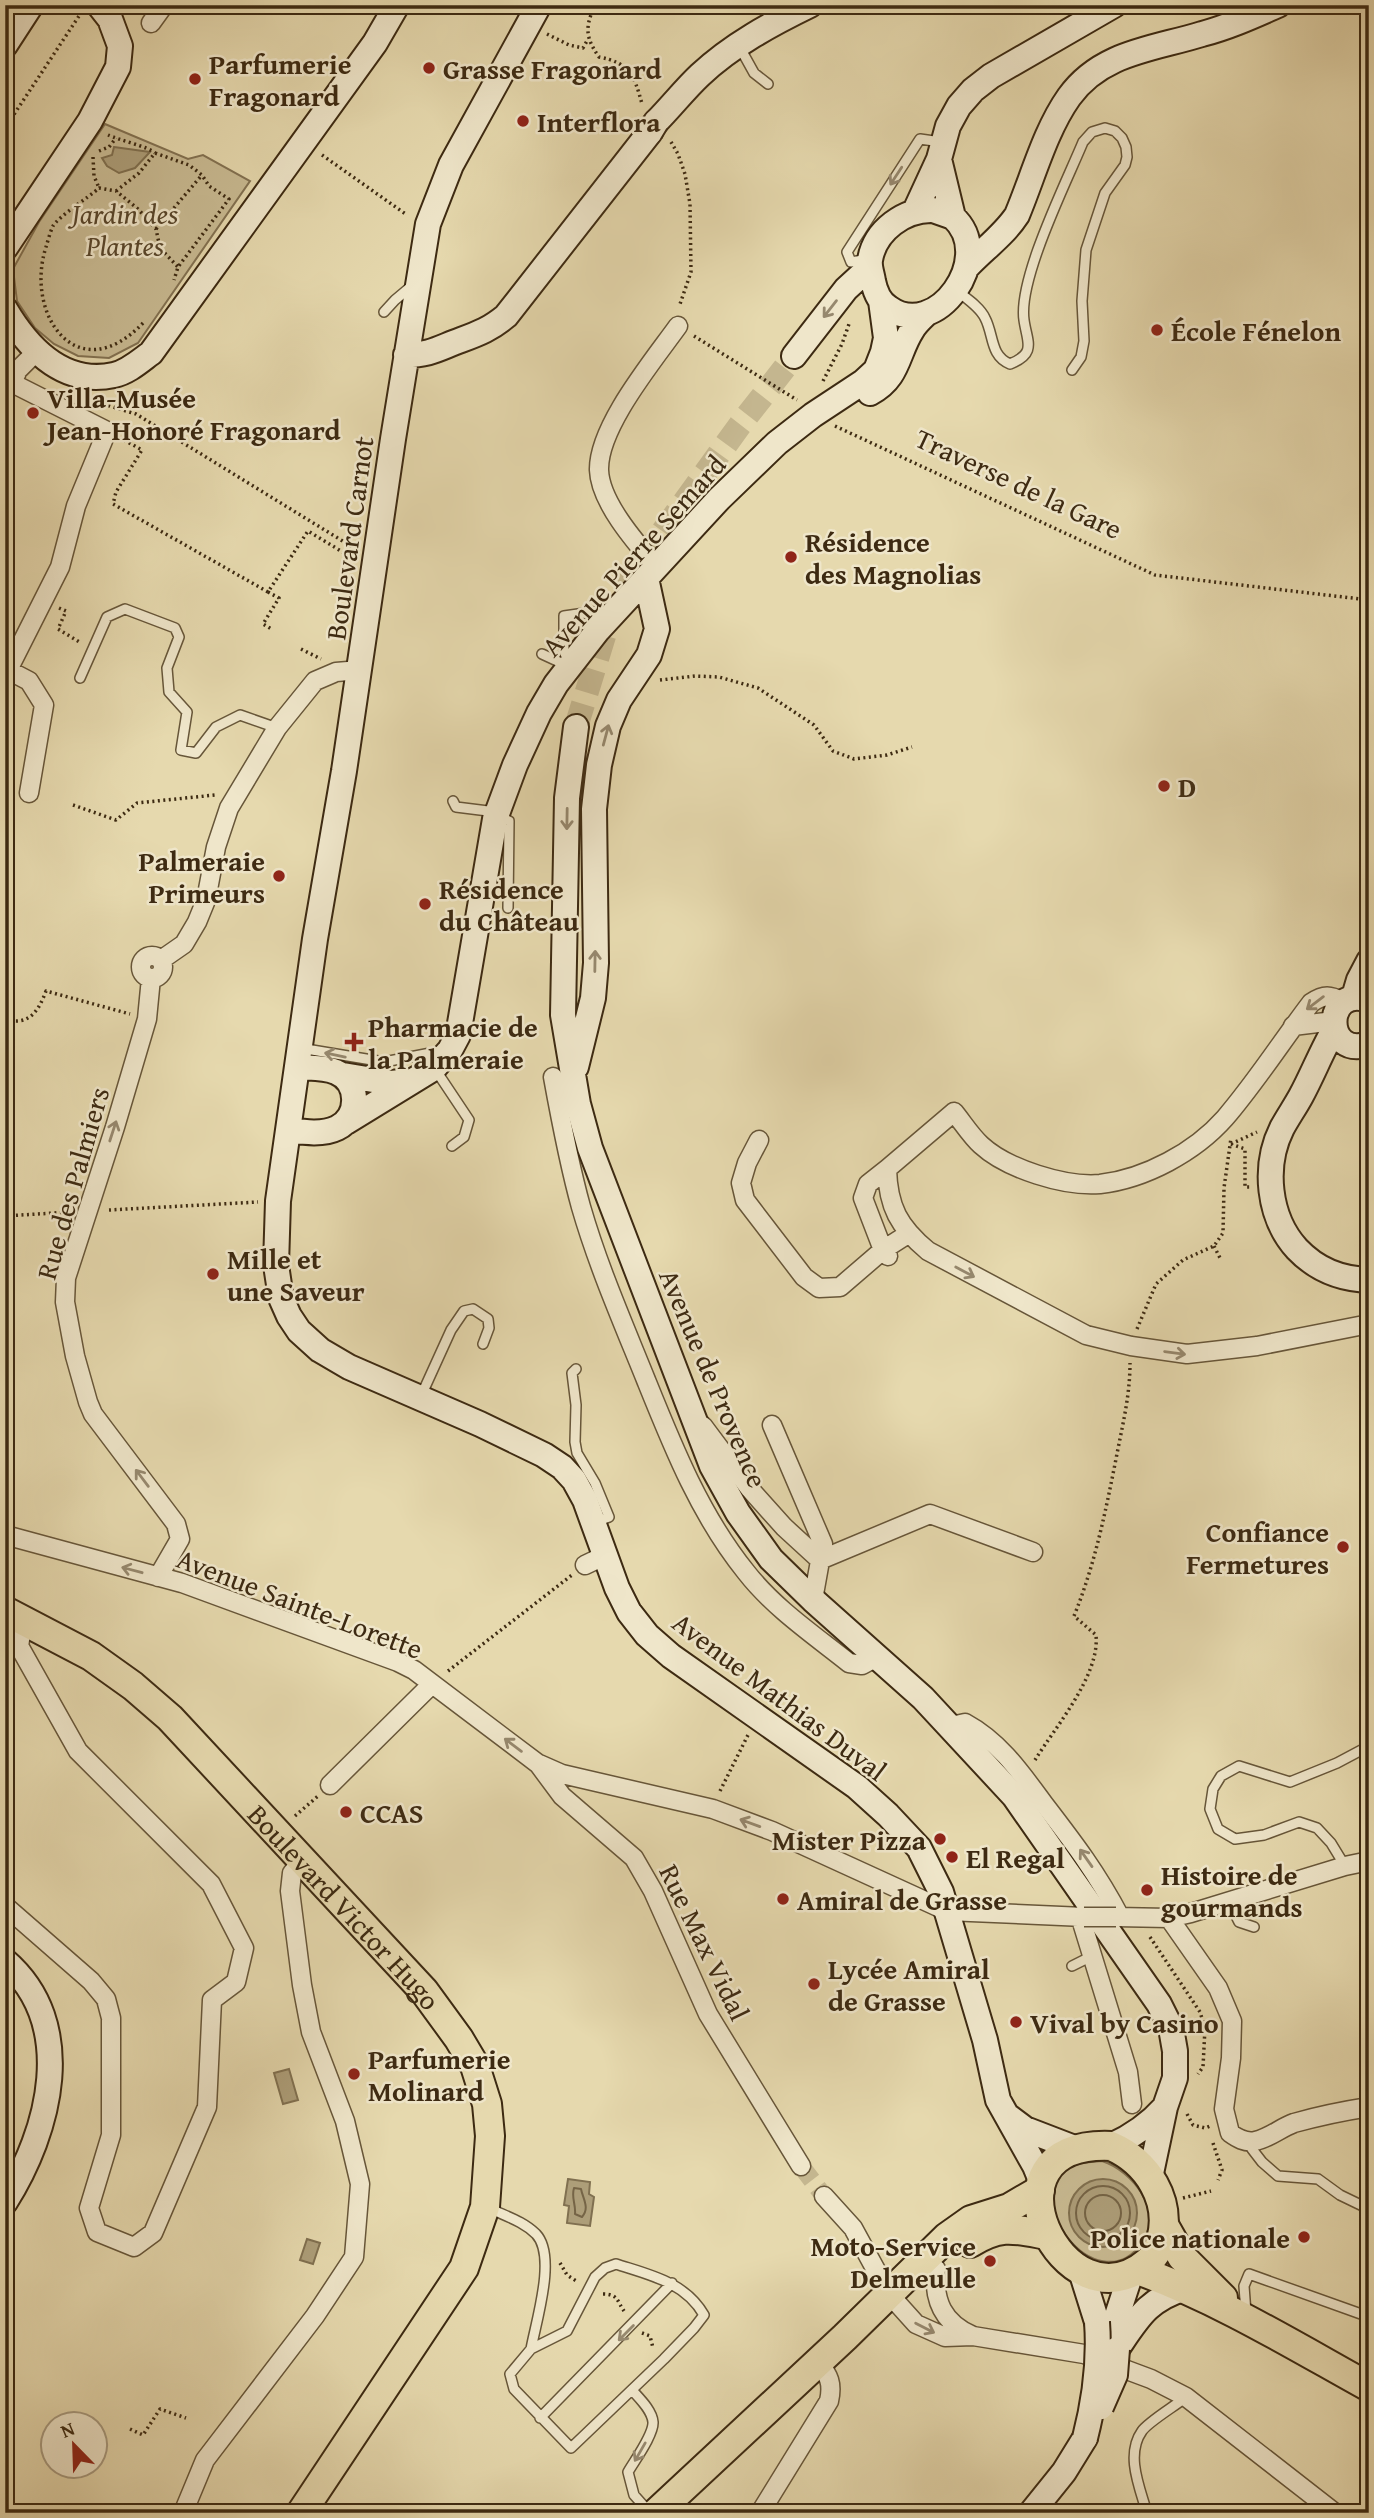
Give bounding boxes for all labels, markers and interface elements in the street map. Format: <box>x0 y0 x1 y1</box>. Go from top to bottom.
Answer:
place label: Parfumerie Fragonard <box>209 43 351 116</box>
place label: Grasse Fragonard <box>443 48 663 89</box>
marker: Grasse Fragonard <box>421 60 437 76</box>
marker: Parfumerie Fragonard <box>187 71 203 87</box>
place label: Interflora <box>537 101 661 142</box>
marker: Interflora <box>515 113 531 129</box>
one-way arrow <box>888 166 902 186</box>
park label: Jardin des Plantes <box>68 193 178 266</box>
one-way arrow <box>822 299 837 318</box>
place label: École Fénelon <box>1171 310 1342 351</box>
marker: École Fénelon <box>1149 322 1165 338</box>
place label: Villa-Musée Jean-Honoré Fragonard <box>43 377 342 450</box>
marker: Villa-Musée Jean-Honoré Fragonard <box>25 405 41 421</box>
street label: Traverse de la Gare <box>909 417 1129 549</box>
street label: Boulevard Carnot <box>314 433 384 642</box>
street label: Avenue Pierre Semard <box>531 445 735 665</box>
place label: Résidence des Magnolias <box>805 521 981 594</box>
marker: Résidence des Magnolias <box>783 549 799 565</box>
one-way arrow <box>601 724 614 746</box>
place label: D <box>1178 766 1196 807</box>
marker: D <box>1156 778 1172 794</box>
one-way arrow <box>560 807 574 830</box>
place label: Palmeraie Primeurs <box>139 840 265 913</box>
marker: Palmeraie Primeurs <box>271 868 287 884</box>
place label: Résidence du Château <box>439 868 579 941</box>
marker: Résidence du Château <box>417 896 433 912</box>
one-way arrow <box>589 950 602 973</box>
one-way arrow <box>1307 995 1325 1010</box>
place label: Pharmacie de la Palmeraie <box>368 1006 538 1079</box>
marker: Pharmacie de la Palmeraie <box>346 1034 362 1050</box>
one-way arrow <box>324 1047 347 1061</box>
street label: Rue des Palmiers <box>25 1082 119 1284</box>
one-way arrow <box>108 1120 121 1142</box>
place label: Mille et une Saveur <box>227 1238 365 1311</box>
street label: Avenue de Provence <box>649 1262 779 1494</box>
marker: Mille et une Saveur <box>205 1266 221 1282</box>
one-way arrow <box>954 1266 975 1279</box>
one-way arrow <box>1163 1346 1186 1359</box>
one-way arrow <box>134 1469 149 1488</box>
place label: Confiance Fermetures <box>1186 1511 1329 1584</box>
street label: Avenue Sainte-Lorette <box>171 1537 429 1669</box>
marker: Confiance Fermetures <box>1335 1539 1351 1555</box>
one-way arrow <box>121 1563 144 1576</box>
street label: Avenue Mathias Duval <box>664 1602 896 1790</box>
one-way arrow <box>504 1737 523 1752</box>
place label: CCAS <box>360 1792 423 1833</box>
street label: Boulevard Victor Hugo <box>239 1794 451 2018</box>
marker: CCAS <box>338 1804 354 1820</box>
one-way arrow <box>740 1816 762 1828</box>
place label: Mister Pizza <box>772 1819 927 1860</box>
marker: Mister Pizza <box>932 1831 948 1847</box>
place label: El Regal <box>966 1837 1065 1878</box>
marker: El Regal <box>944 1849 960 1865</box>
one-way arrow <box>1079 1849 1093 1868</box>
place label: Histoire de gourmands <box>1161 1854 1303 1927</box>
street label: Rue Max Vidal <box>649 1857 761 2027</box>
place label: Amiral de Grasse <box>797 1879 1007 1920</box>
marker: Histoire de gourmands <box>1139 1882 1155 1898</box>
marker: Amiral de Grasse <box>775 1891 791 1907</box>
place label: Lycée Amiral de Grasse <box>828 1948 990 2021</box>
marker: Lycée Amiral de Grasse <box>806 1976 822 1992</box>
place label: Vival by Casino <box>1030 2002 1219 2043</box>
marker: Vival by Casino <box>1008 2014 1024 2030</box>
place label: Parfumerie Molinard <box>368 2038 510 2111</box>
marker: Parfumerie Molinard <box>346 2066 362 2082</box>
place label: Police nationale <box>1090 2217 1290 2258</box>
place label: Moto-Service Delmeulle <box>810 2225 976 2298</box>
marker: Police nationale <box>1296 2229 1312 2245</box>
marker: Moto-Service Delmeulle <box>982 2253 998 2269</box>
one-way arrow <box>914 2322 935 2336</box>
one-way arrow <box>617 2324 634 2341</box>
north arrow <box>38 2410 108 2480</box>
text: N <box>56 2414 79 2445</box>
one-way arrow <box>633 2441 647 2461</box>

